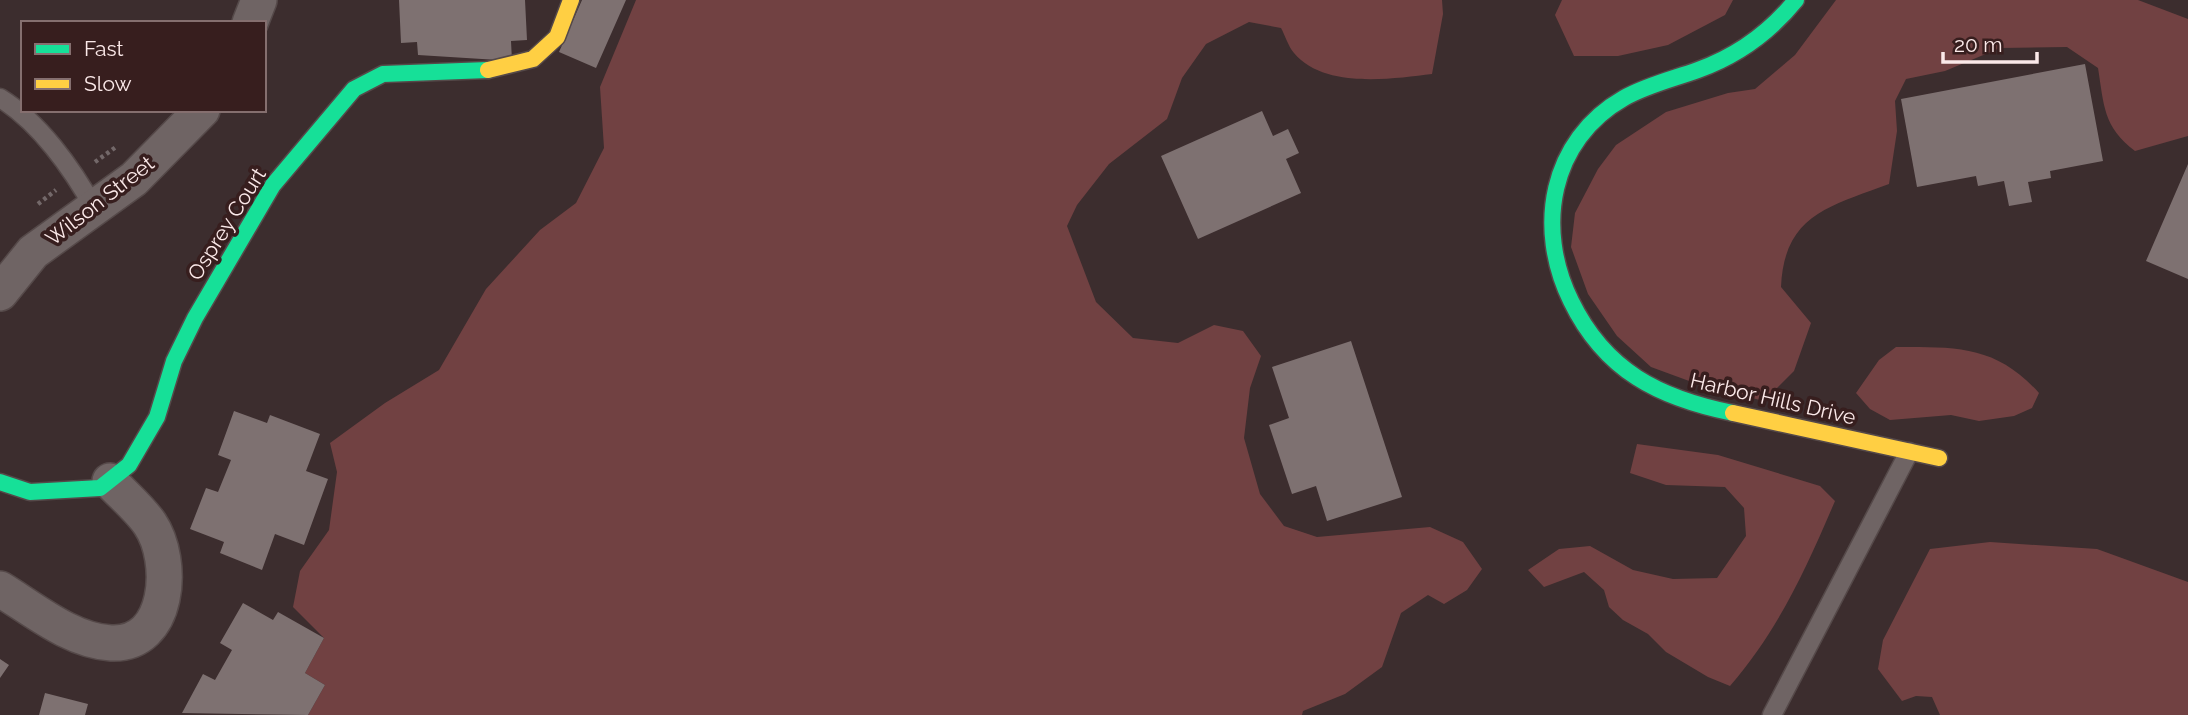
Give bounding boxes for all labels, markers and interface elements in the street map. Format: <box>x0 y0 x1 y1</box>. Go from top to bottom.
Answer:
legend <box>21 21 266 112</box>
scale bar <box>1943 21 2038 65</box>
text: 20 m <box>1954 32 2002 57</box>
text: Fast <box>84 36 124 61</box>
text: Slow <box>84 71 132 96</box>
street label: Wilson Street <box>40 151 159 251</box>
street label: Osprey Court <box>182 163 271 285</box>
street label: Harbor Hills Drive <box>1688 367 1858 430</box>

